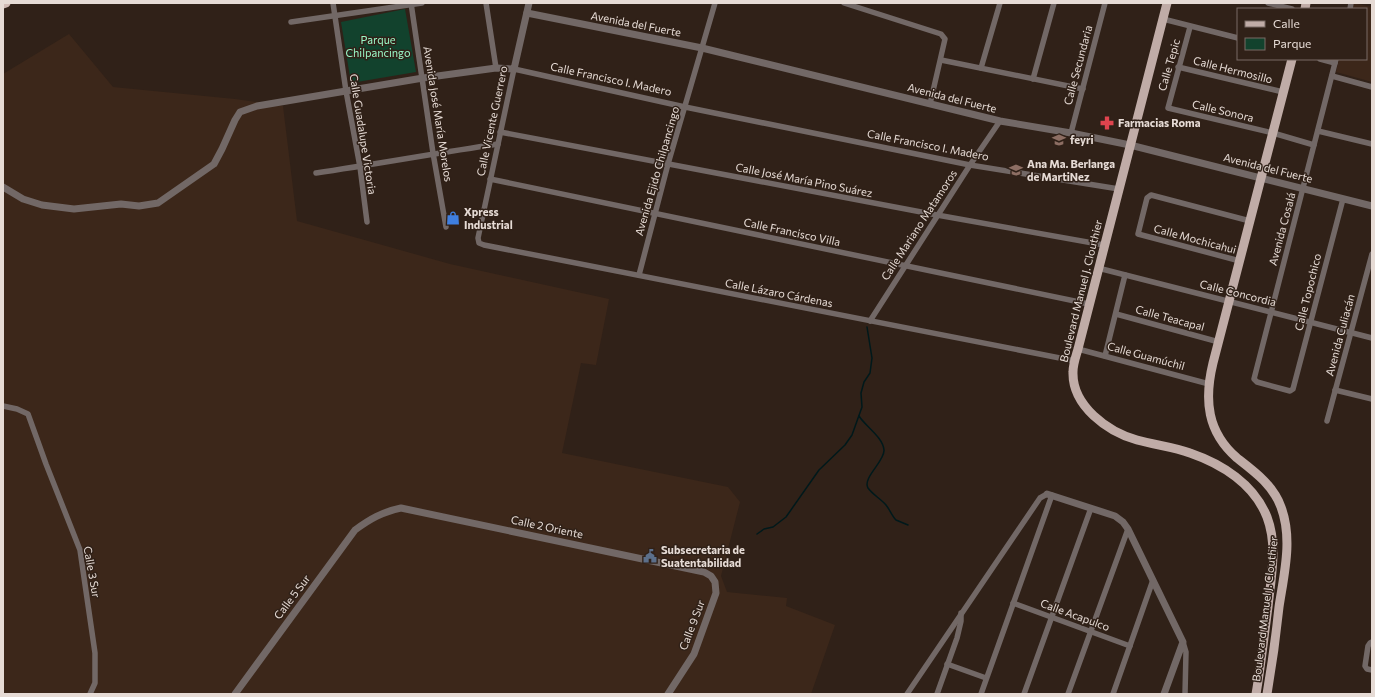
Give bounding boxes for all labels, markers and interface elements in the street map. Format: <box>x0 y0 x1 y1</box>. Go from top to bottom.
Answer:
street label: Avenida del Fuerte <box>590 8 682 39</box>
legend <box>1237 8 1367 60</box>
text: Calle <box>1273 16 1300 30</box>
street label: Calle Secundaria <box>1061 24 1094 106</box>
park label: Parque Chilpancingo <box>345 33 411 59</box>
text: Parque <box>1273 36 1311 50</box>
street label: Calle Tepic <box>1155 37 1182 92</box>
street label: Avenida José María Morelos <box>420 45 456 183</box>
street label: Calle Hermosillo <box>1192 53 1275 86</box>
street label: Calle Francisco I. Madero <box>549 59 673 98</box>
street label: Calle Vicente Guerrero <box>473 64 510 177</box>
street label: Calle Guadalupe Victoria <box>348 73 379 195</box>
street label: Avenida del Fuerte <box>906 80 998 115</box>
street label: Calle Sonora <box>1191 97 1255 124</box>
street label: Avenida Ejido Chilpancingo <box>632 104 681 237</box>
pharmacy icon: Farmacias Roma <box>1099 115 1115 131</box>
place label: Farmacias Roma <box>1118 116 1201 129</box>
street label: Calle Francisco I. Madero <box>866 126 990 163</box>
school or university icon: feyri <box>1051 132 1067 148</box>
place label: feyri <box>1070 133 1094 146</box>
street label: Avenida del Fuerte <box>1222 150 1314 185</box>
place label: Ana Ma. Berlanga de MartiNez <box>1027 157 1115 183</box>
street label: Calle José María Pino Suárez <box>734 160 874 200</box>
school or university icon: Ana Ma. Berlanga de MartiNez <box>1008 162 1024 178</box>
street label: Calle Mariano Matamoros <box>878 167 959 282</box>
street label: Avenida Cosalá <box>1266 191 1298 267</box>
place label: Xpress Industrial <box>464 205 513 231</box>
shop icon: Xpress Industrial <box>445 210 461 226</box>
street label: Calle Francisco Villa <box>743 215 842 248</box>
street label: Boulevard Manuel J. Clouthier <box>1057 218 1106 364</box>
street label: Calle Mochicahui <box>1152 221 1238 256</box>
street label: Calle Topochico <box>1292 251 1324 332</box>
street label: Calle Lázaro Cárdenas <box>724 276 834 309</box>
street label: Calle Concordia <box>1199 277 1278 308</box>
street label: Avenida Culiacán <box>1322 292 1357 377</box>
street label: Calle Teacapal <box>1134 302 1206 333</box>
street label: Calle Guamúchil <box>1106 339 1186 372</box>
street label: Calle 2 Oriente <box>510 513 585 541</box>
street label: Boulevard Manuel J. Clouthier <box>1249 535 1281 682</box>
place label: Subsecretaria de Suatentabilidad <box>661 543 745 569</box>
street label: Calle 3 Sur <box>82 545 104 599</box>
public building icon: Subsecretaria de Suatentabilidad <box>642 548 658 564</box>
street label: Calle 5 Sur <box>271 571 313 621</box>
street label: Calle Acapulco <box>1039 596 1112 633</box>
street label: Calle 9 Sur <box>676 597 707 652</box>

